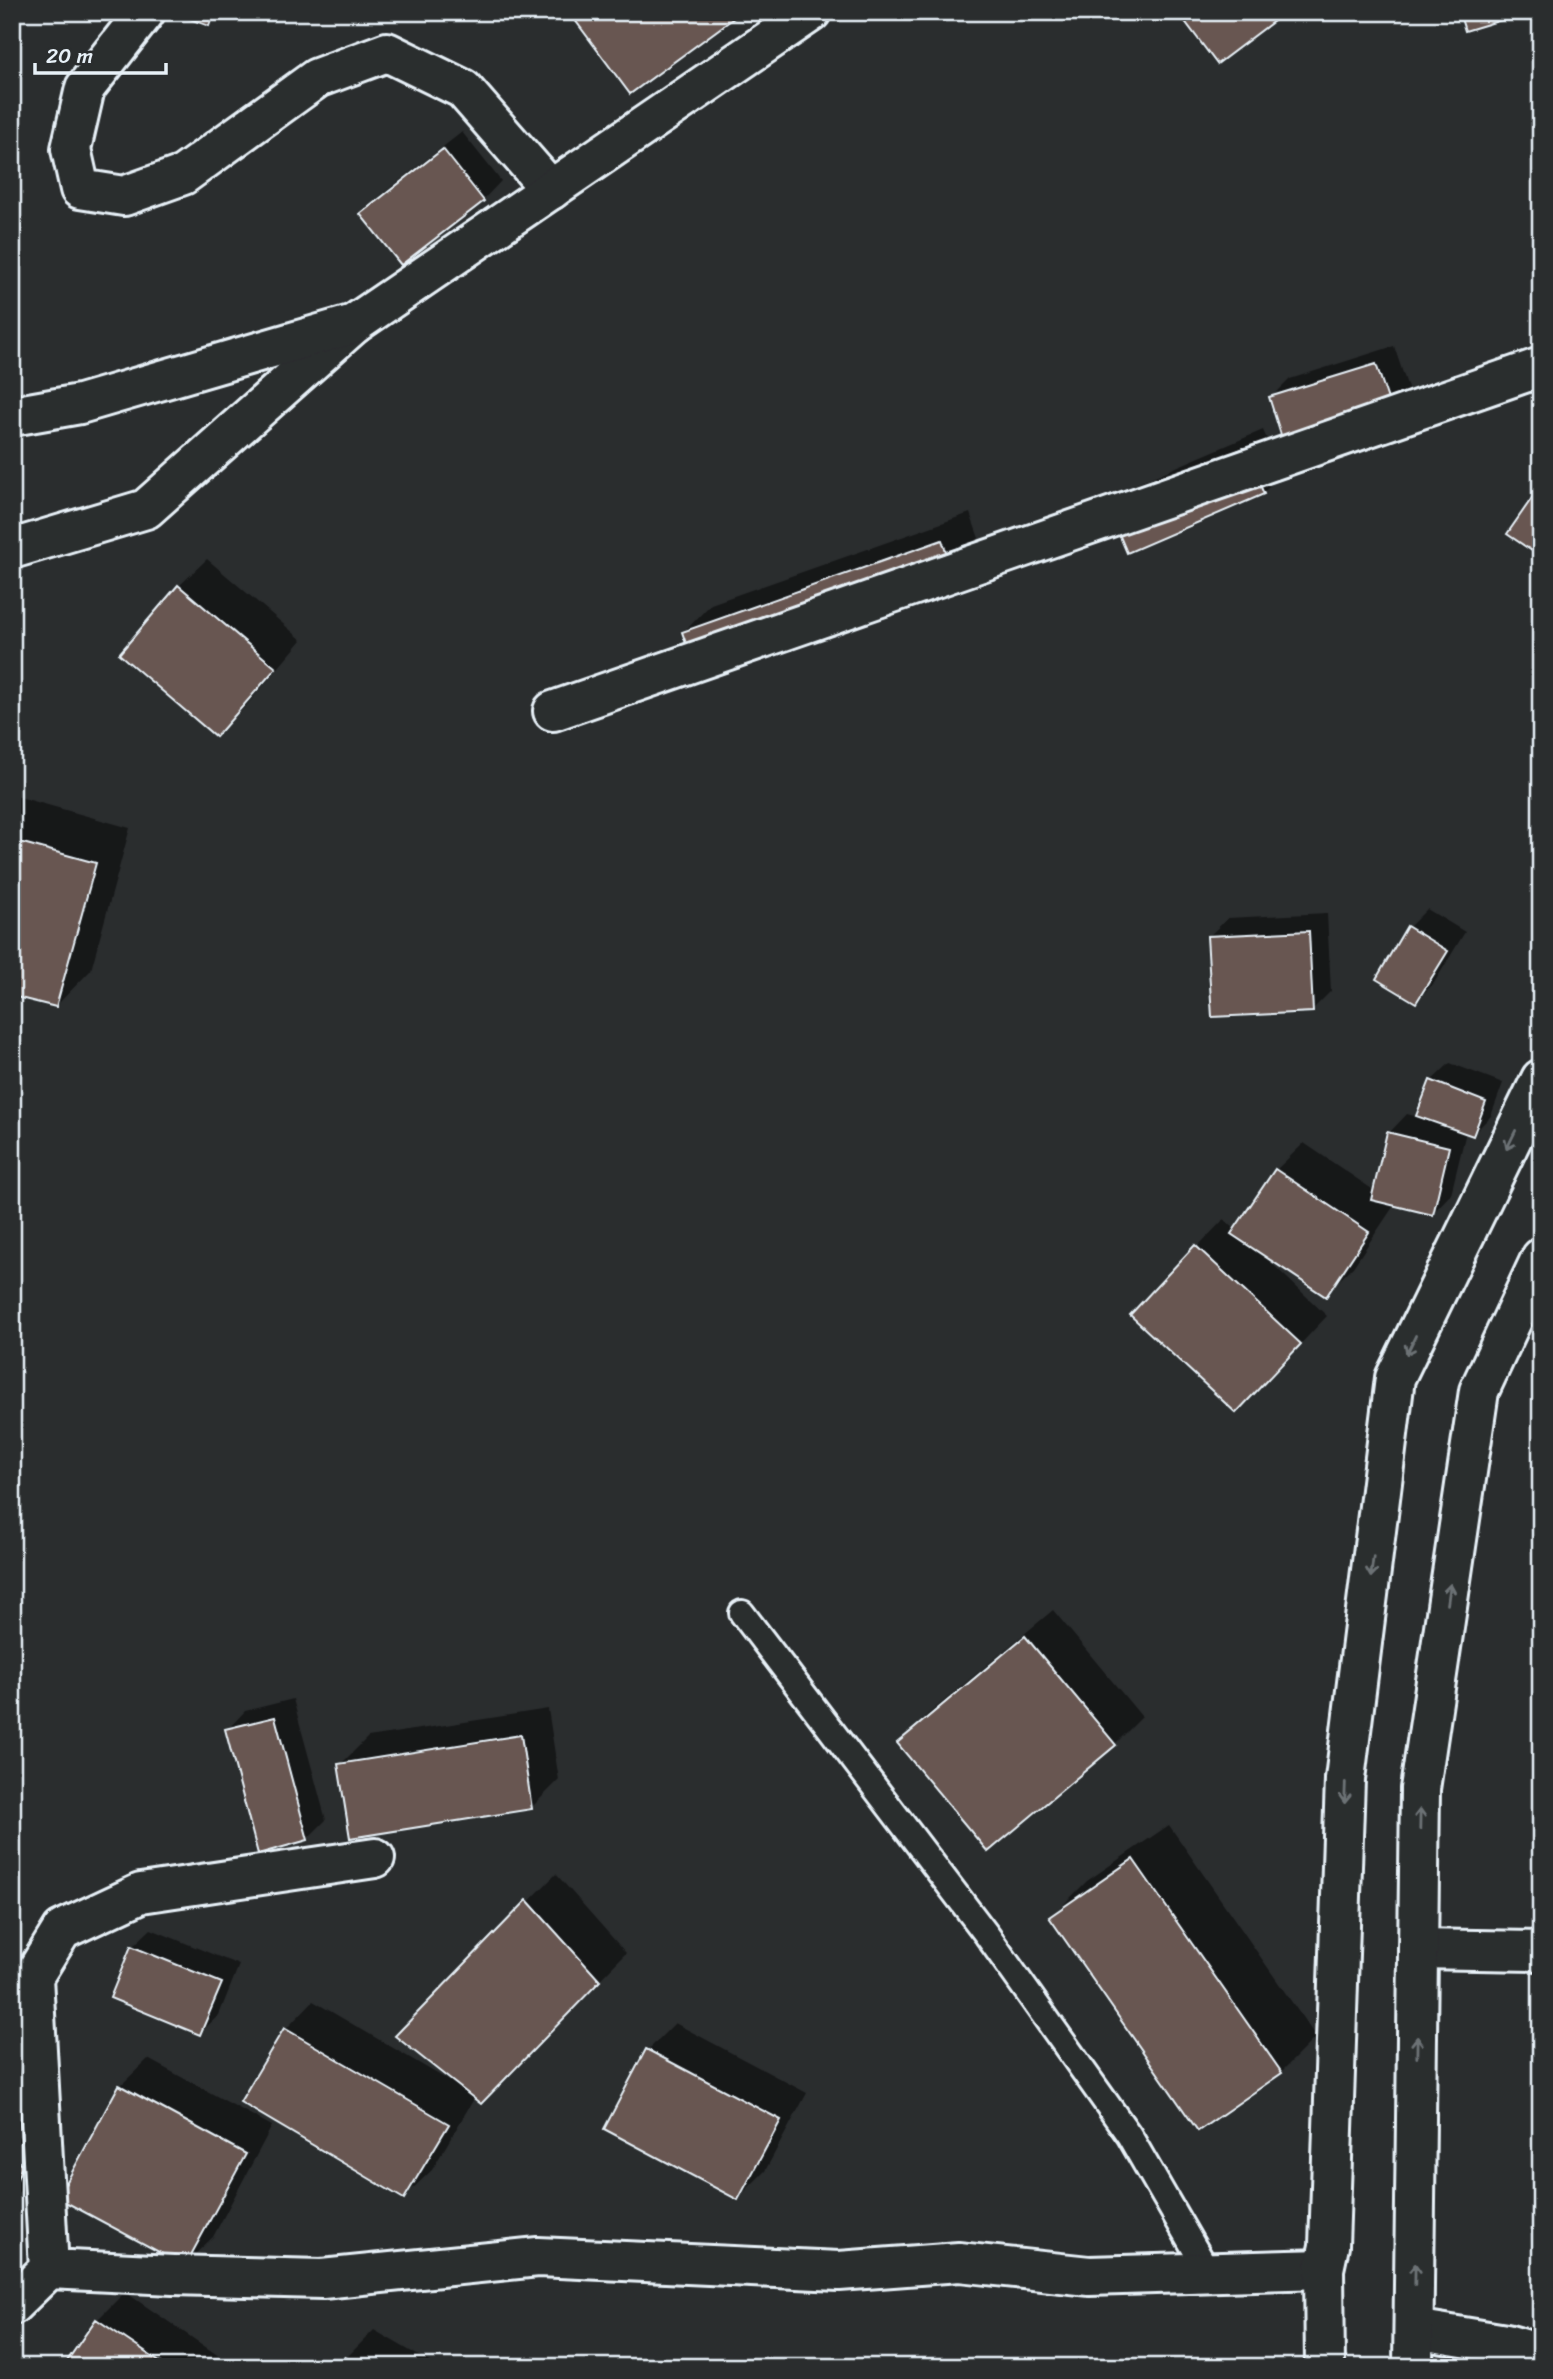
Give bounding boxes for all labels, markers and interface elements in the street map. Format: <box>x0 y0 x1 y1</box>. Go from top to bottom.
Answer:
scale bar <box>35 32 166 76</box>
text: 20 m <box>46 37 93 75</box>
one-way arrow <box>1504 1129 1517 1150</box>
one-way arrow <box>1404 1334 1418 1355</box>
one-way arrow <box>1365 1555 1378 1578</box>
one-way arrow <box>1443 1583 1456 1606</box>
one-way arrow <box>1338 1781 1352 1804</box>
one-way arrow <box>1413 1808 1427 1831</box>
one-way arrow <box>1410 2035 1424 2058</box>
one-way arrow <box>1408 2263 1421 2286</box>

